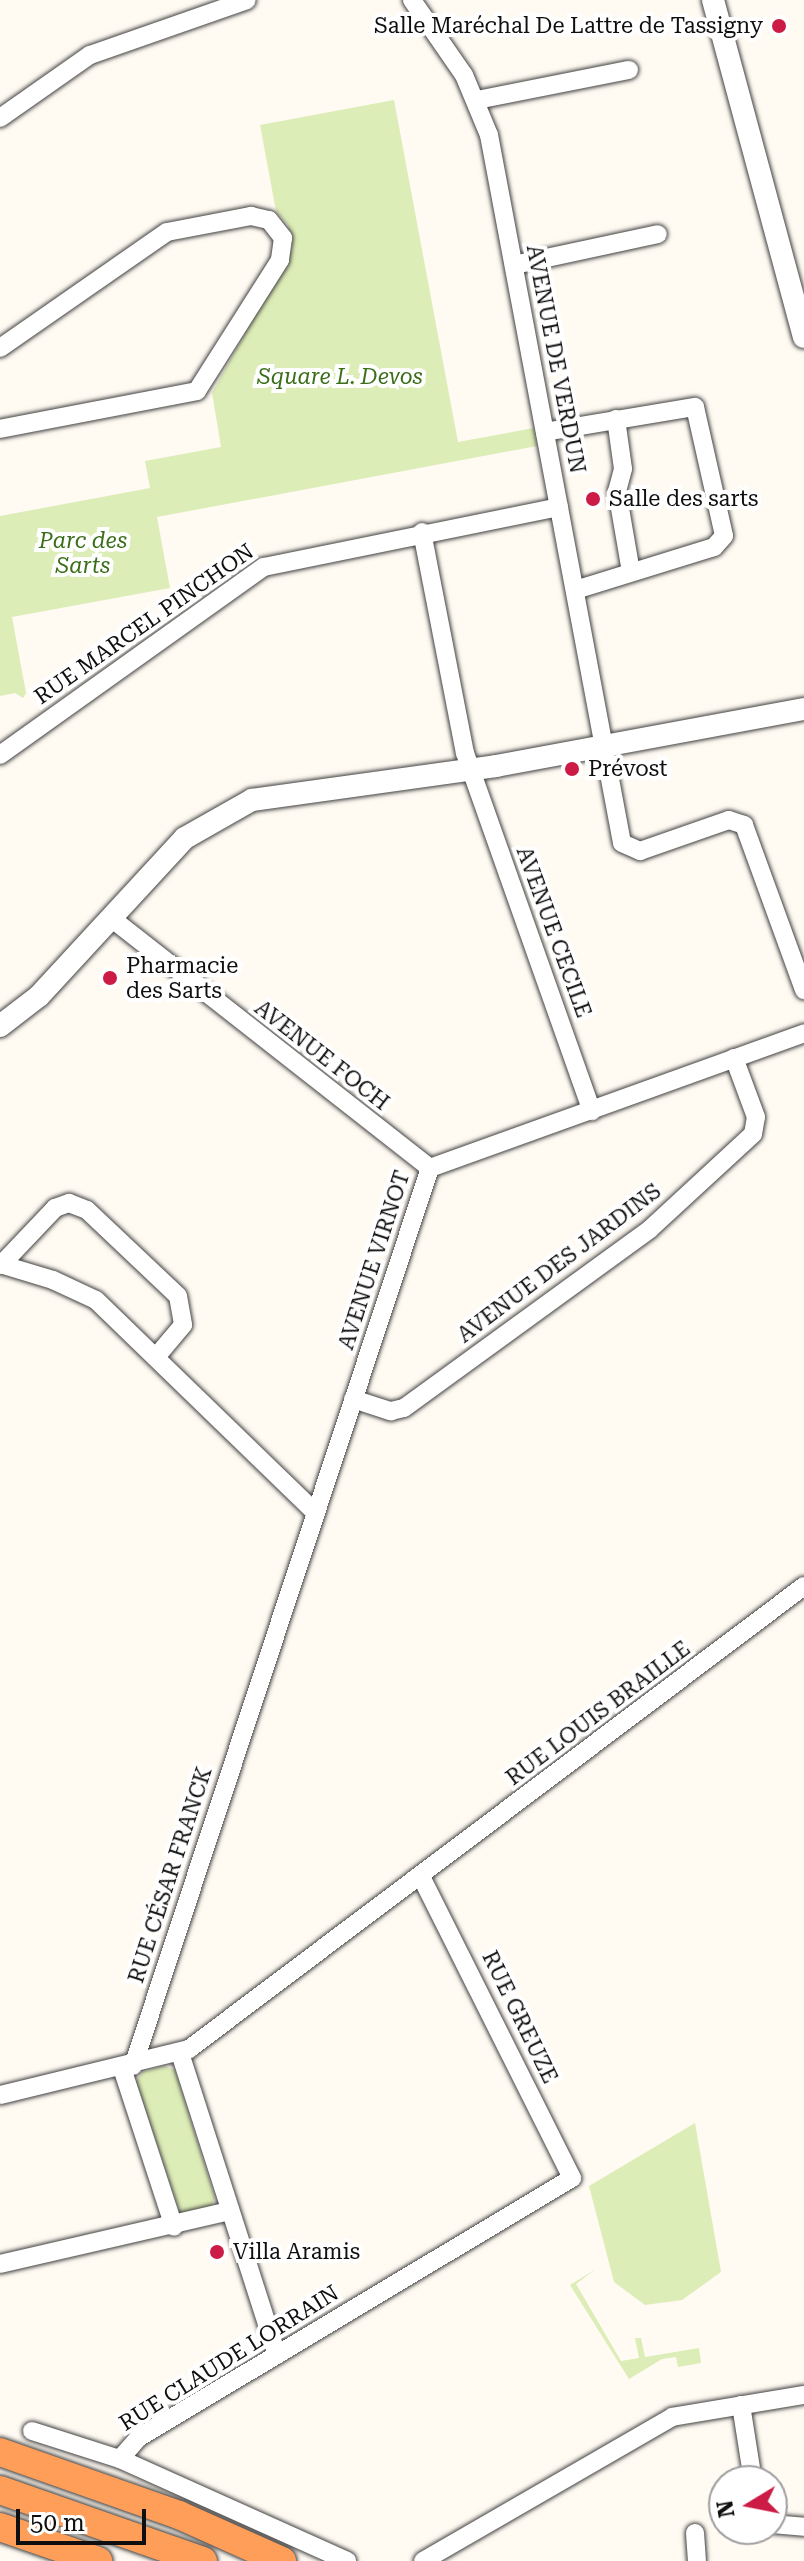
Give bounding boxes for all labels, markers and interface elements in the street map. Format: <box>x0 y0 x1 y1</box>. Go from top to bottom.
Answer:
place label: Salle Maréchal De Lattre de Tassigny <box>374 13 763 39</box>
marker: Salle Maréchal De Lattre de Tassigny <box>770 17 788 35</box>
street label: AVENUE DE VERDUN <box>521 242 591 476</box>
park label: Square L. Devos <box>257 364 423 390</box>
place label: Salle des sarts <box>609 486 758 512</box>
marker: Salle des sarts <box>584 490 602 508</box>
park label: Parc des Sarts <box>39 527 127 578</box>
street label: RUE MARCEL PINCHON <box>29 538 259 710</box>
place label: Prévost <box>588 756 667 782</box>
marker: Prévost <box>563 760 581 778</box>
street label: AVENUE CECILE <box>511 843 597 1021</box>
place label: Pharmacie des Sarts <box>126 952 238 1004</box>
marker: Pharmacie des Sarts <box>101 969 119 987</box>
street label: AVENUE FOCH <box>250 994 394 1116</box>
street label: AVENUE VIRNOT <box>333 1167 415 1353</box>
street label: AVENUE DES JARDINS <box>452 1178 666 1348</box>
street label: RUE LOUIS BRAILLE <box>501 1635 695 1791</box>
street label: RUE CÉSAR FRANCK <box>123 1764 217 1986</box>
street label: RUE GREUZE <box>477 1946 563 2088</box>
place label: Villa Aramis <box>233 2239 360 2265</box>
marker: Villa Aramis <box>208 2243 226 2261</box>
street label: RUE CLAUDE LORRAIN <box>114 2280 344 2436</box>
north arrow <box>708 2465 788 2545</box>
scale bar <box>20 2493 150 2543</box>
text: N <box>712 2498 740 2519</box>
text: 50 m <box>30 2509 85 2537</box>

